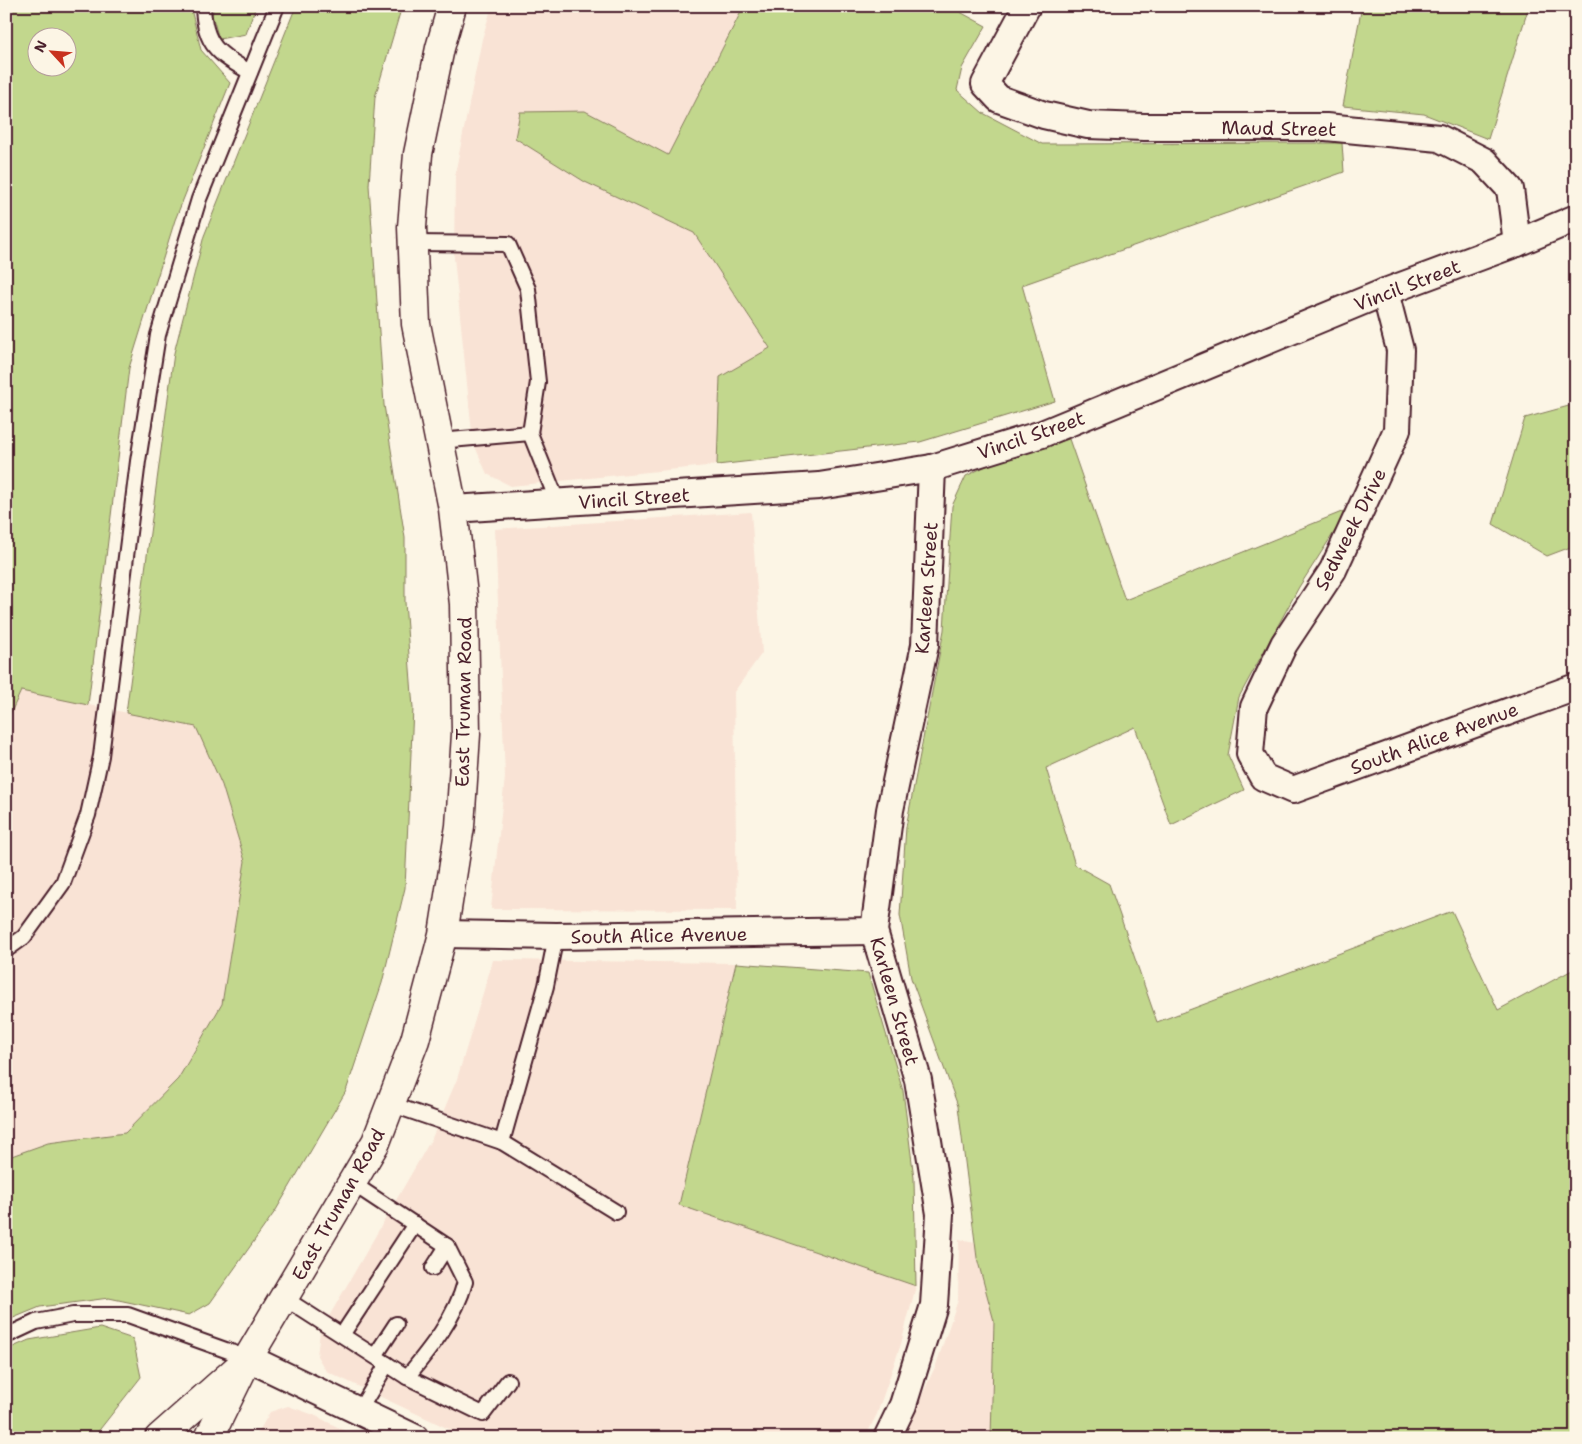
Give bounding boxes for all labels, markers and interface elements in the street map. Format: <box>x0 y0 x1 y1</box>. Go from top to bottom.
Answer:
north arrow <box>28 28 78 78</box>
text: N <box>30 37 51 55</box>
street label: Maud Street <box>1221 115 1337 142</box>
street label: Vincil Street <box>1350 254 1464 317</box>
street label: Vincil Street <box>974 405 1088 466</box>
street label: Sedweek Drive <box>1309 464 1392 595</box>
street label: Vincil Street <box>577 482 691 515</box>
street label: Karleen Street <box>909 521 944 655</box>
street label: East Truman Road <box>450 617 477 787</box>
street label: South Alice Avenue <box>1347 696 1522 780</box>
street label: South Alice Avenue <box>570 921 748 950</box>
street label: Karleen Street <box>864 934 925 1068</box>
street label: East Truman Road <box>286 1124 391 1285</box>

